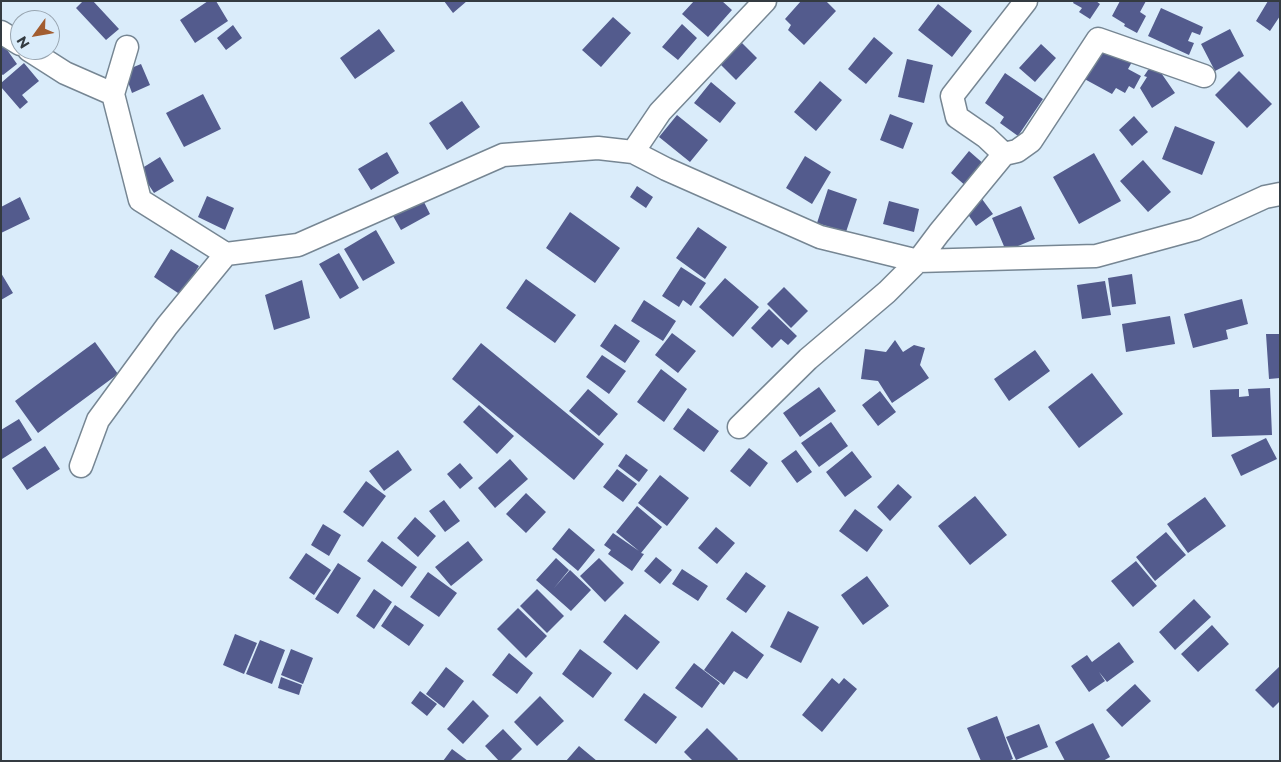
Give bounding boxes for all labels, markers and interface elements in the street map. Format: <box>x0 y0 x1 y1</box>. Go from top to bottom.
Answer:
north arrow <box>10 10 60 60</box>
text: N <box>12 33 34 52</box>

